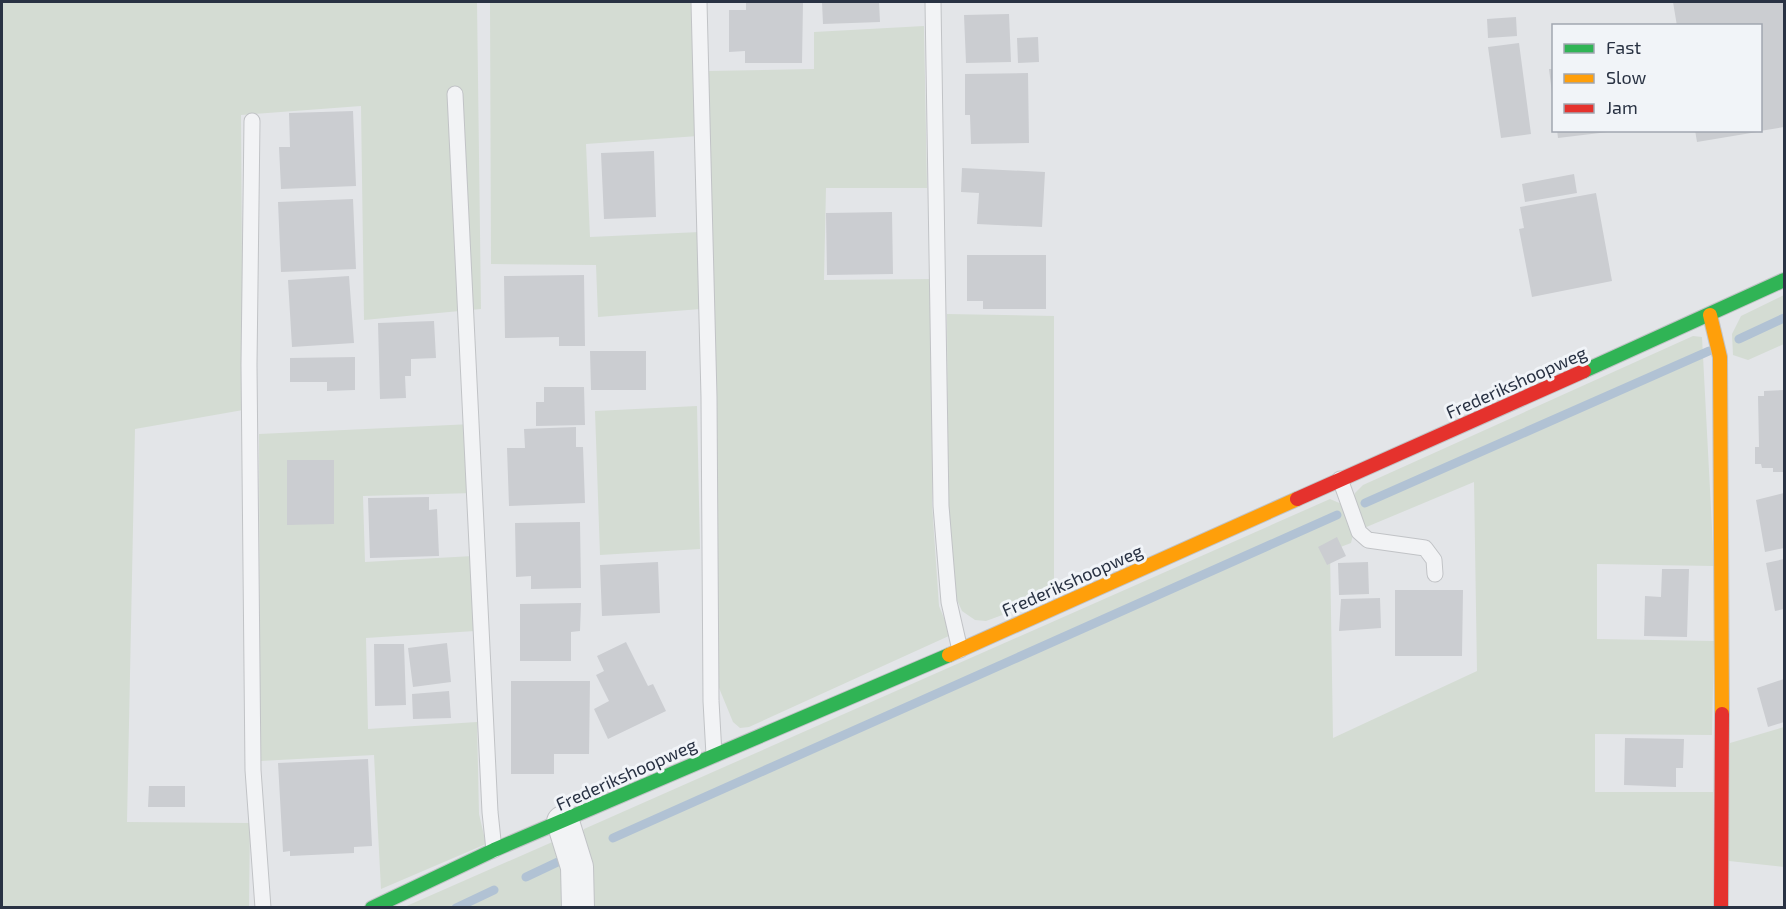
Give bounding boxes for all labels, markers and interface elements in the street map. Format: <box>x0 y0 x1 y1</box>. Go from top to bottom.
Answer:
legend <box>1552 24 1762 132</box>
text: Fast <box>1606 36 1641 58</box>
text: Slow <box>1606 66 1647 88</box>
text: Jam <box>1606 96 1638 118</box>
street label: Frederikshoopweg <box>1442 341 1590 423</box>
street label: Frederikshoopweg <box>998 539 1146 621</box>
street label: Frederikshoopweg <box>552 733 700 815</box>

